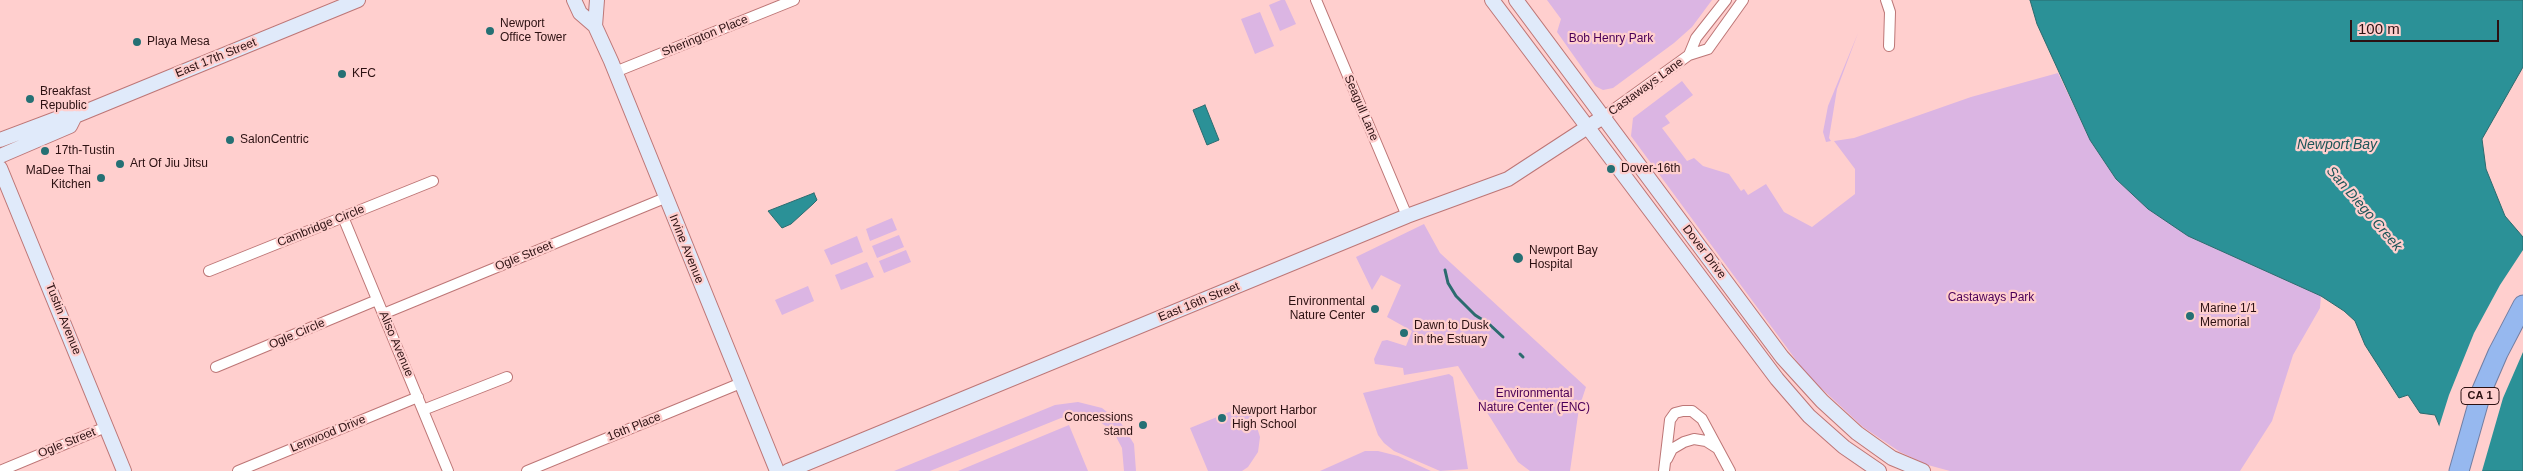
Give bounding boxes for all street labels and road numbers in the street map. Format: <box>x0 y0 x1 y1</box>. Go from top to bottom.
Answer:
street label: Sherington Place <box>660 12 750 60</box>
street label: East 17th Street <box>173 35 259 81</box>
street label: Castaways Lane <box>1606 55 1686 119</box>
street label: Seagull Lane <box>1341 73 1381 143</box>
street label: Cambridge Circle <box>275 202 367 250</box>
street label: Irvine Avenue <box>666 212 706 286</box>
street label: Dover Drive <box>1679 222 1729 282</box>
street label: Ogle Street <box>493 238 555 274</box>
street label: East 16th Street <box>1156 279 1242 325</box>
street label: Tustin Avenue <box>42 281 84 357</box>
street label: Aliso Avenue <box>376 309 416 379</box>
street label: Ogle Circle <box>267 316 327 352</box>
road number: CA 1 <box>2461 388 2499 404</box>
street label: 16th Place <box>605 410 663 444</box>
street label: Lenwood Drive <box>288 412 368 456</box>
street label: Ogle Street <box>36 425 98 461</box>

